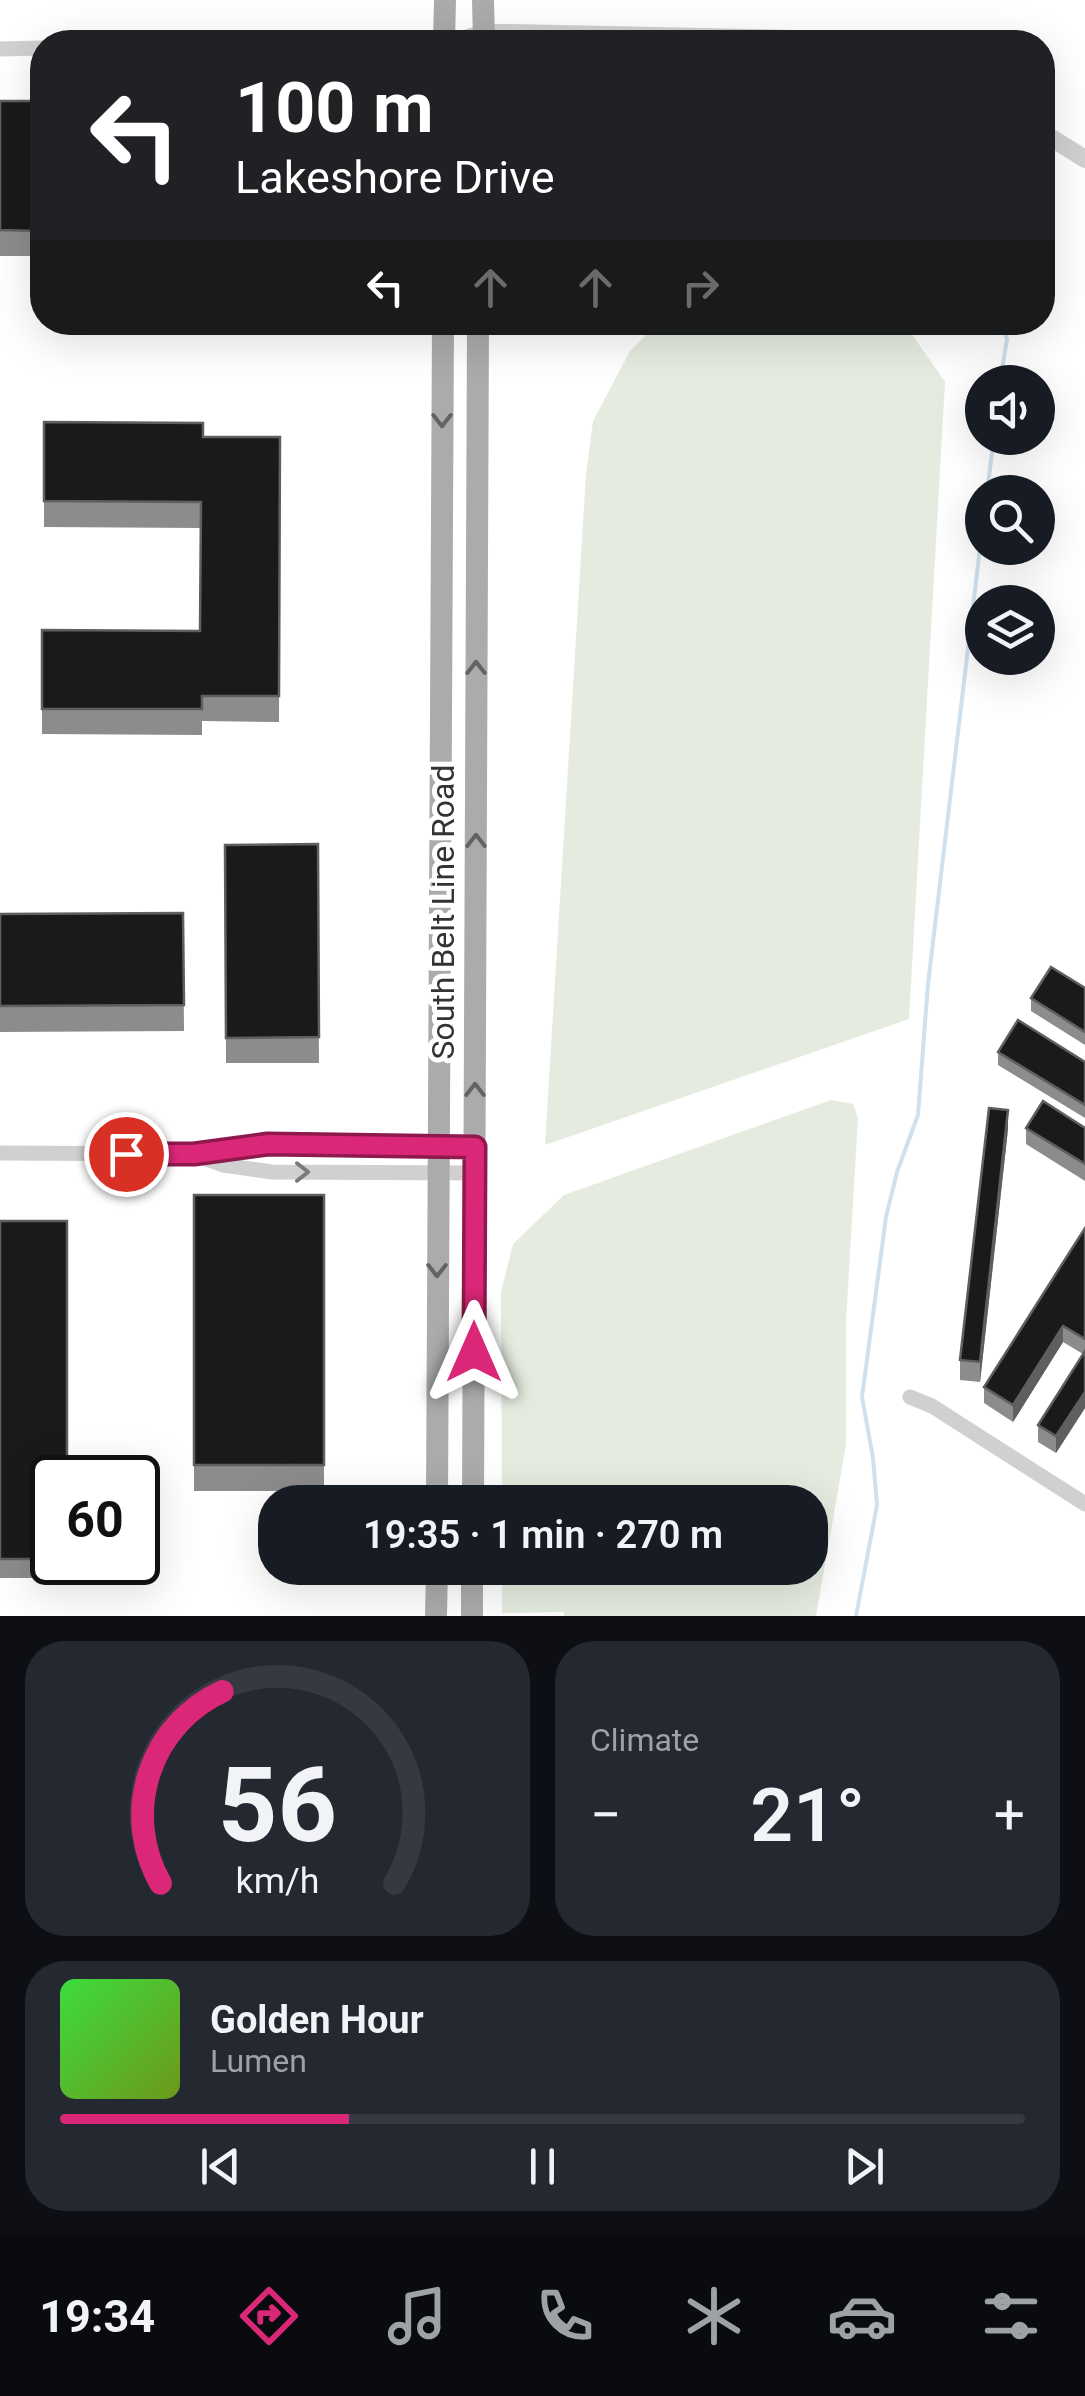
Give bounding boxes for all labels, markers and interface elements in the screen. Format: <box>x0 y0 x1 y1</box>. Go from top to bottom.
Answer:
text: 100 m <box>235 67 434 149</box>
icon: left <box>70 70 200 200</box>
text: Lakeshore Drive <box>235 151 555 204</box>
icon: left <box>358 260 413 315</box>
icon: ahead <box>463 260 518 315</box>
icon: ahead <box>568 260 623 315</box>
icon: right <box>673 260 728 315</box>
map controls <box>965 365 1055 675</box>
button: sound <box>965 365 1055 455</box>
one-way arrow <box>431 412 453 428</box>
button: search <box>965 475 1055 565</box>
button: layers <box>965 585 1055 675</box>
one-way arrow <box>466 659 487 675</box>
street label: South Belt Line Road <box>424 764 462 1060</box>
one-way arrow <box>465 832 487 848</box>
one-way arrow <box>464 1082 486 1098</box>
pin <box>84 1112 169 1197</box>
icon: arrive <box>99 1127 154 1182</box>
one-way arrow <box>294 1161 310 1183</box>
one-way arrow <box>426 1262 448 1278</box>
position arrow <box>422 1300 526 1404</box>
speed limit sign: 60 <box>30 1455 160 1585</box>
text: 19:35 · 1 min · 270 m <box>363 1513 723 1557</box>
text: Climate <box>590 1721 699 1759</box>
text: 56 <box>218 1745 337 1866</box>
text: 21° <box>750 1771 865 1859</box>
text: − <box>590 1783 621 1847</box>
text: + <box>994 1783 1025 1847</box>
text: km/h <box>236 1860 319 1902</box>
text: Golden Hour <box>210 1998 424 2042</box>
text: Lumen <box>210 2042 307 2080</box>
icon: previous <box>193 2139 248 2194</box>
icon: pause <box>515 2139 570 2194</box>
icon: next <box>837 2139 892 2194</box>
icon: directions <box>234 2281 304 2351</box>
icon: music <box>382 2281 452 2351</box>
icon: phone <box>530 2281 600 2351</box>
icon: climate <box>679 2281 749 2351</box>
icon: car <box>827 2281 897 2351</box>
icon: filters <box>976 2281 1046 2351</box>
text: 19:34 <box>39 2290 155 2343</box>

